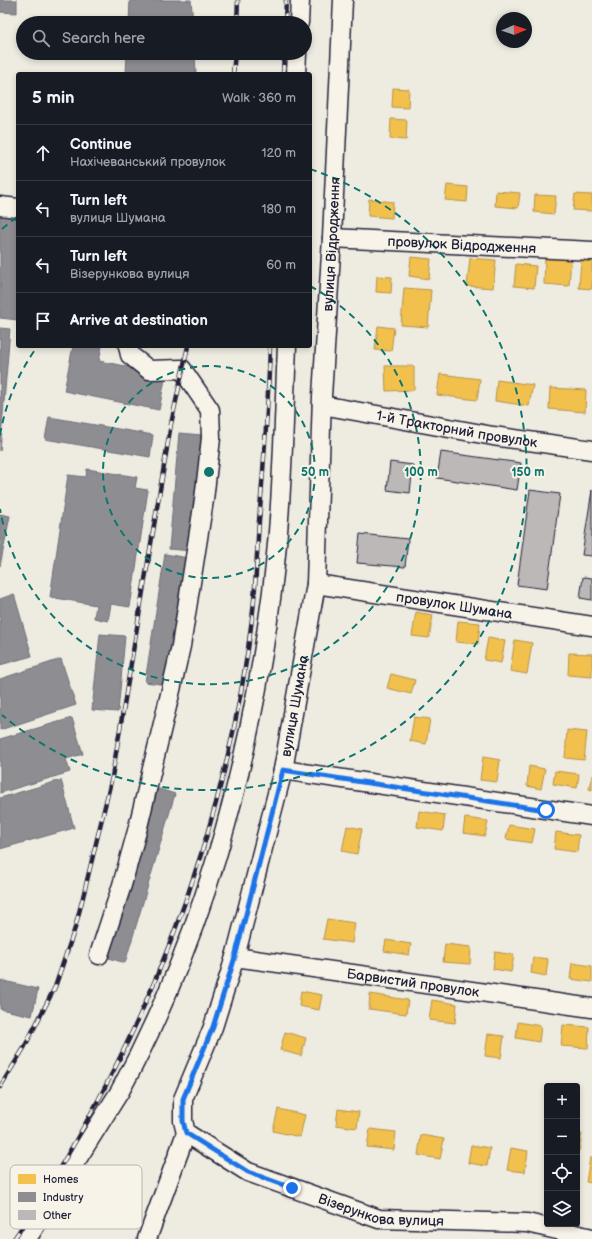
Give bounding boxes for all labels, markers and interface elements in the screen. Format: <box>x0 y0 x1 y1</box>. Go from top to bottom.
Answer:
north arrow <box>496 12 532 48</box>
search box <box>16 16 312 60</box>
icon: search <box>30 27 52 49</box>
text: Search here <box>62 29 145 48</box>
text: 5 min <box>32 88 75 108</box>
text: Walk · 360 m <box>222 90 296 106</box>
text: Continue <box>70 135 132 154</box>
icon: ahead <box>32 142 54 164</box>
text: 120 m <box>261 145 296 161</box>
text: Нахічеванський провулок <box>70 154 226 170</box>
street label: вулиця Відродження <box>319 176 343 312</box>
text: Turn left <box>70 191 127 210</box>
icon: left <box>32 198 54 220</box>
text: 180 m <box>261 201 296 217</box>
text: вулиця Шумана <box>70 210 166 226</box>
street label: провулок Відродження <box>387 232 537 257</box>
text: Turn left <box>70 247 127 266</box>
icon: left <box>32 254 54 276</box>
text: 60 m <box>266 257 296 273</box>
text: Візерункова вулиця <box>70 266 189 282</box>
icon: arrive <box>32 310 54 332</box>
text: Arrive at destination <box>70 311 208 330</box>
street label: 1-й Тракторний провулок <box>375 407 539 451</box>
centre of rings <box>202 465 216 479</box>
text: 50 m <box>301 465 329 480</box>
text: 100 m <box>404 465 438 480</box>
text: 150 m <box>512 465 544 480</box>
street label: провулок Шумана <box>395 588 514 622</box>
street label: вулиця Шумана <box>277 653 312 758</box>
route start <box>537 801 555 819</box>
street label: Барвистий провулок <box>346 965 481 1000</box>
map controls <box>544 1083 580 1227</box>
button: + <box>544 1083 580 1119</box>
button: − <box>544 1119 580 1155</box>
button: locate <box>544 1155 580 1191</box>
legend <box>10 1165 142 1229</box>
text: Homes <box>43 1173 79 1186</box>
route end <box>283 1179 301 1197</box>
street label: Візерункова вулиця <box>316 1189 444 1229</box>
text: Industry <box>43 1191 83 1204</box>
button: layers <box>544 1191 580 1227</box>
text: Other <box>43 1209 72 1222</box>

